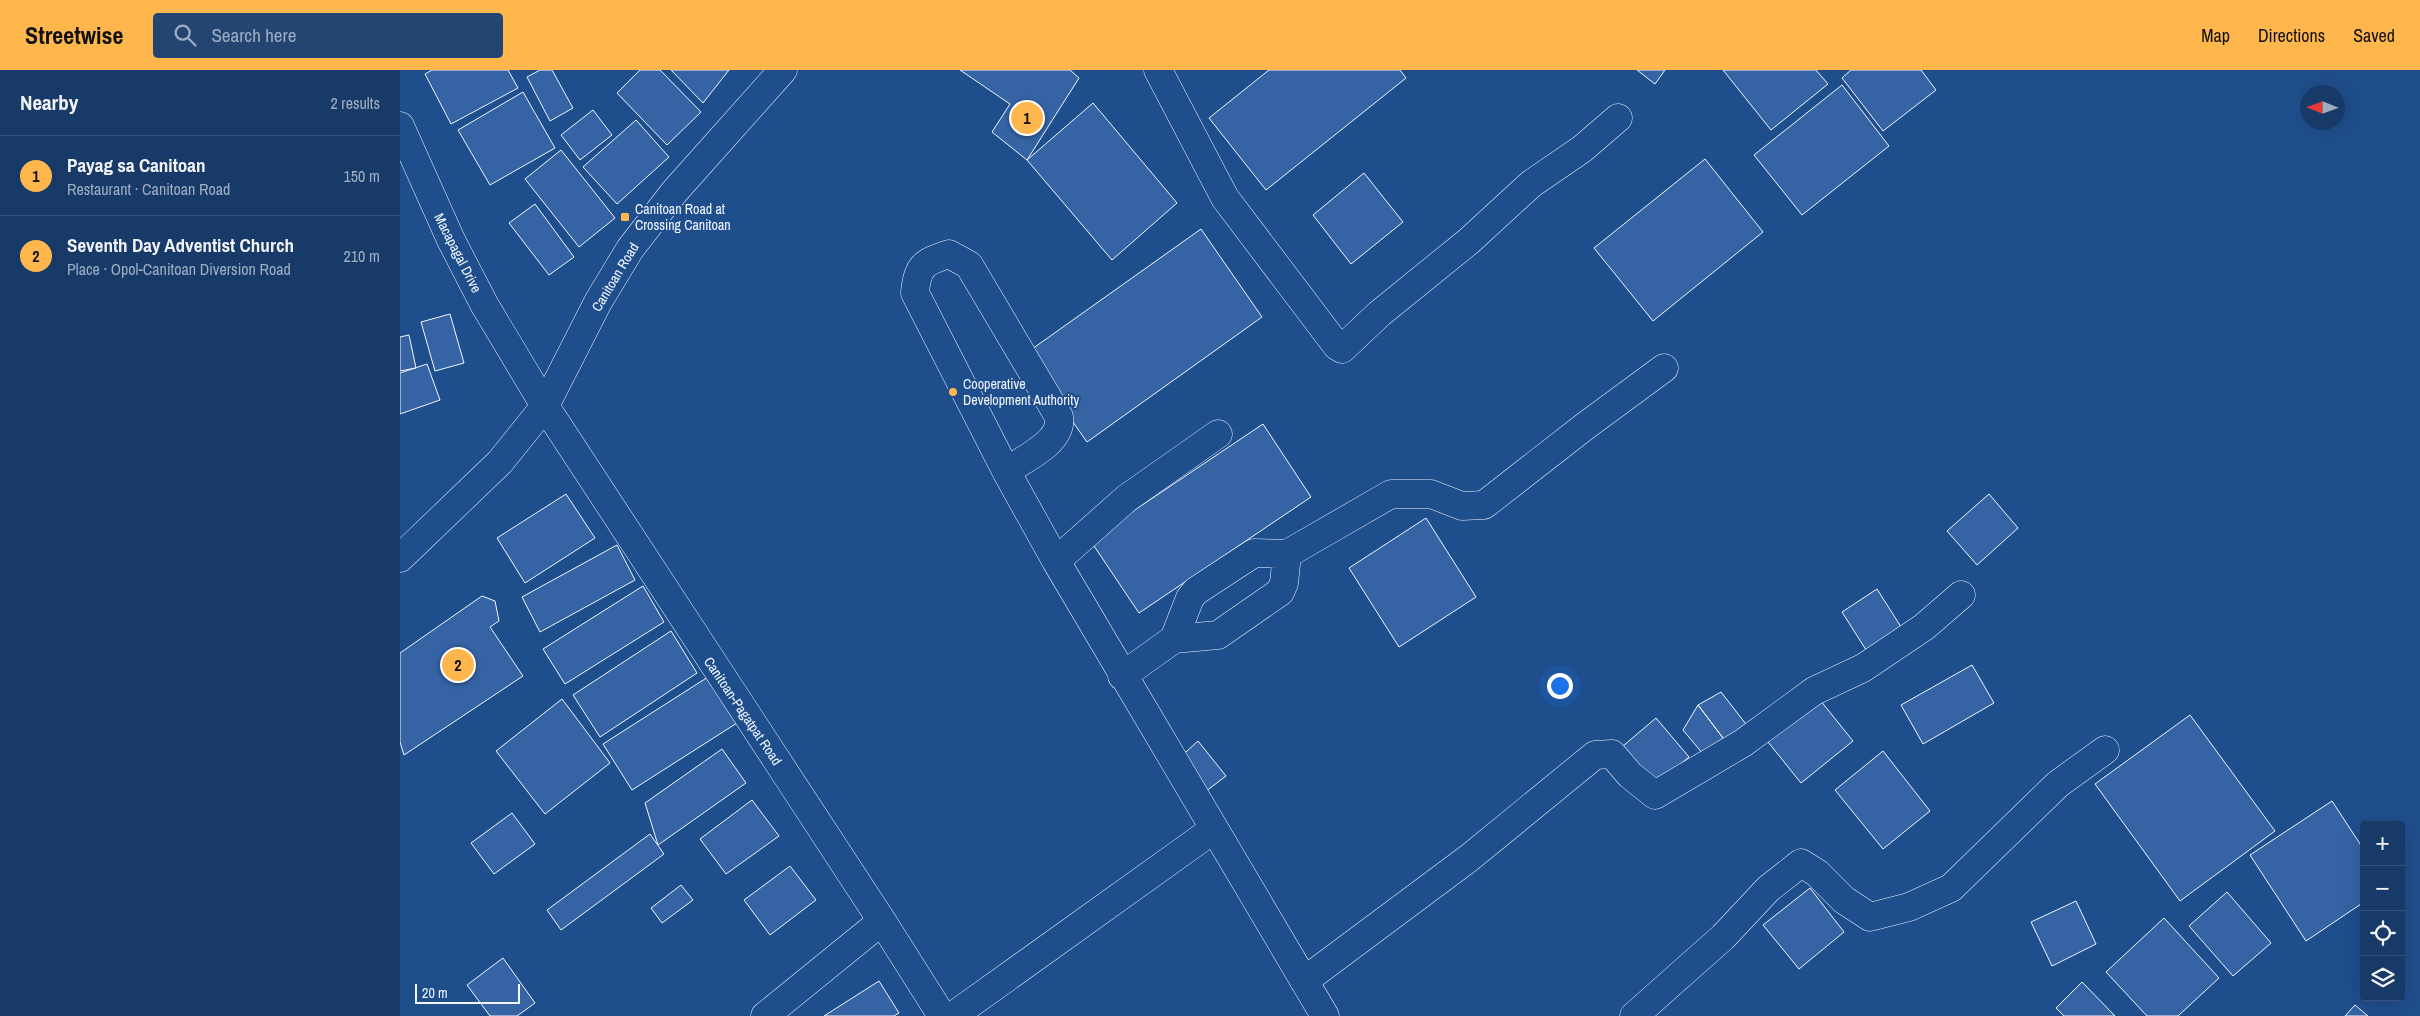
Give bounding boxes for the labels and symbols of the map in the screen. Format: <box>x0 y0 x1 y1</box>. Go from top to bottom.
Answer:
north arrow <box>2300 85 2345 130</box>
pin: 1 <box>1011 99 1043 137</box>
place label: Canitoan Road at Crossing Canitoan <box>635 200 731 234</box>
street label: Macapagal Drive <box>430 210 486 296</box>
marker: Canitoan Road at Crossing Canitoan <box>619 211 631 223</box>
street label: Canitoan Road <box>587 239 643 315</box>
place label: Cooperative Development Authority <box>963 375 1079 409</box>
marker: Cooperative Development Authority <box>947 386 959 398</box>
pin: 2 <box>442 646 474 684</box>
street label: Canitoan-Pagatpat Road <box>700 653 786 769</box>
your location <box>1547 673 1573 699</box>
scale bar <box>415 981 520 1004</box>

